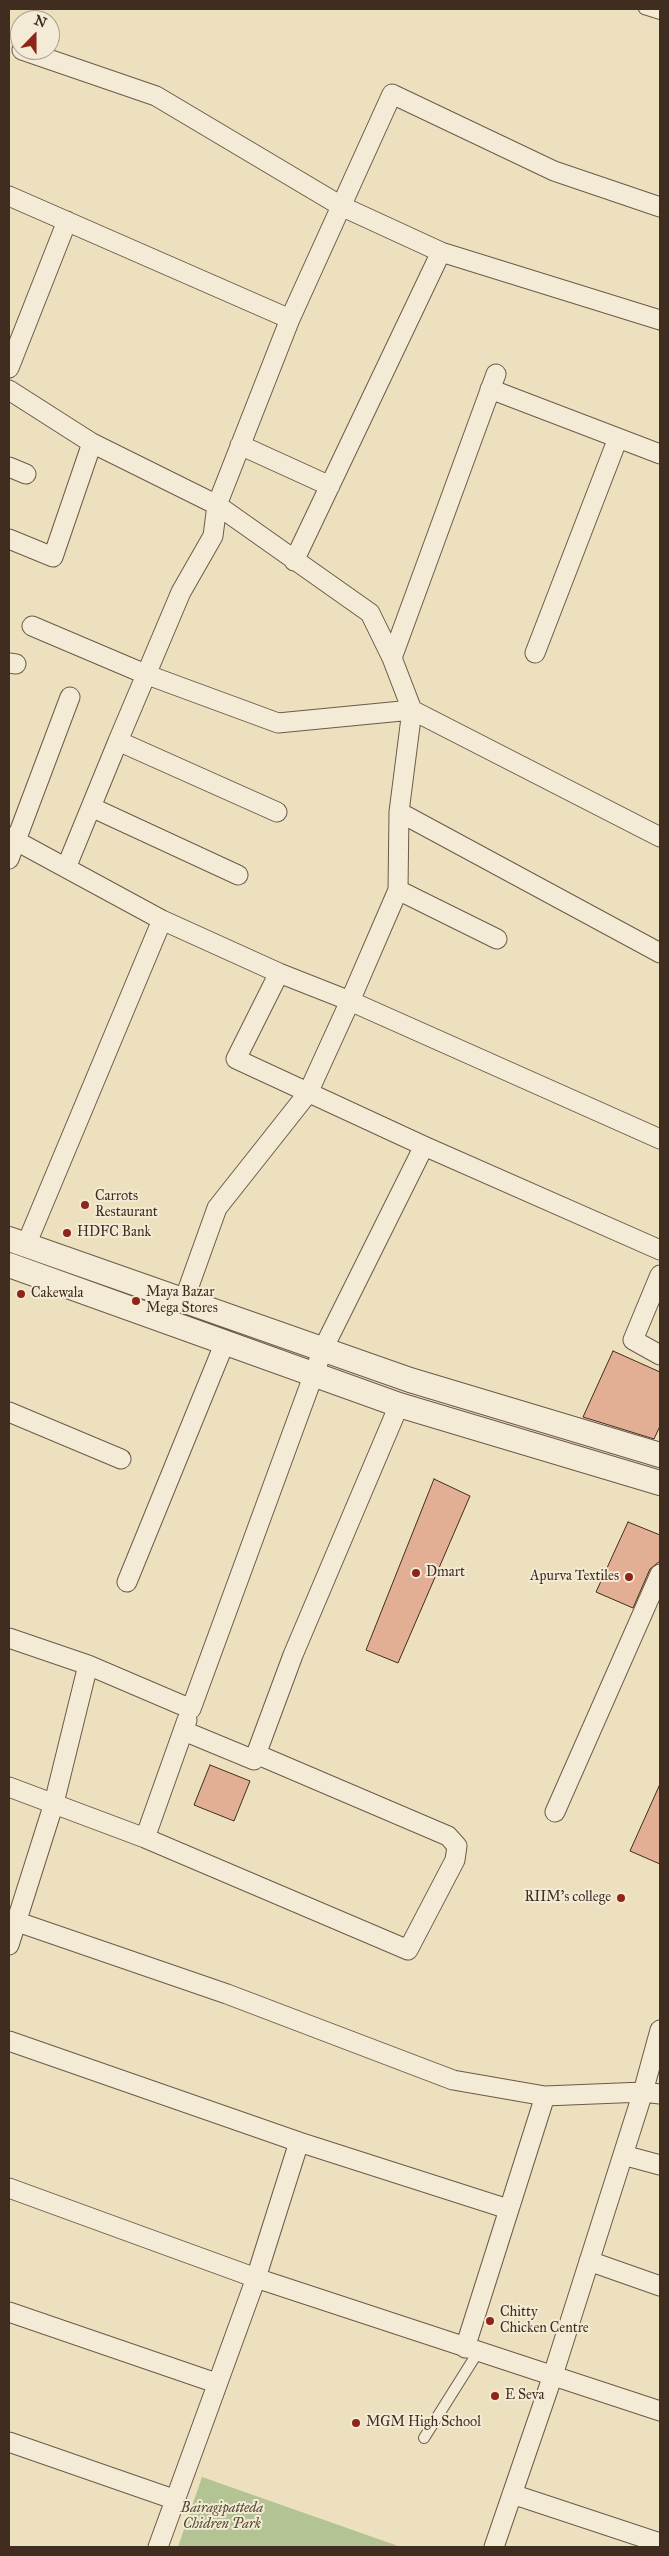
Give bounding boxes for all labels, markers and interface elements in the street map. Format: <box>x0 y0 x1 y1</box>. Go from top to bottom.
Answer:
north arrow <box>10 10 60 60</box>
text: N <box>32 11 49 32</box>
place label: Carrots Restaurant <box>95 1189 158 1222</box>
marker: Carrots Restaurant <box>79 1199 91 1211</box>
place label: HDFC Bank <box>77 1225 151 1241</box>
marker: HDFC Bank <box>61 1227 73 1239</box>
place label: Maya Bazar Mega Stores <box>146 1285 218 1318</box>
place label: Cakewala <box>31 1286 83 1302</box>
marker: Cakewala <box>15 1288 27 1300</box>
marker: Maya Bazar Mega Stores <box>130 1295 142 1307</box>
place label: Dmart <box>426 1565 465 1581</box>
marker: Dmart <box>410 1567 422 1579</box>
place label: Apurva Textiles <box>530 1569 619 1585</box>
marker: Apurva Textiles <box>623 1571 635 1583</box>
place label: RIIM's college <box>524 1890 611 1906</box>
marker: RIIM's college <box>615 1892 627 1904</box>
place label: Chitty Chicken Centre <box>500 2305 589 2338</box>
marker: Chitty Chicken Centre <box>484 2315 496 2327</box>
place label: E Seva <box>505 2388 544 2404</box>
marker: E Seva <box>489 2390 501 2402</box>
place label: MGM High School <box>366 2415 481 2431</box>
marker: MGM High School <box>350 2417 362 2429</box>
park label: Bairagipatteda Chidren Park <box>181 2501 263 2534</box>

